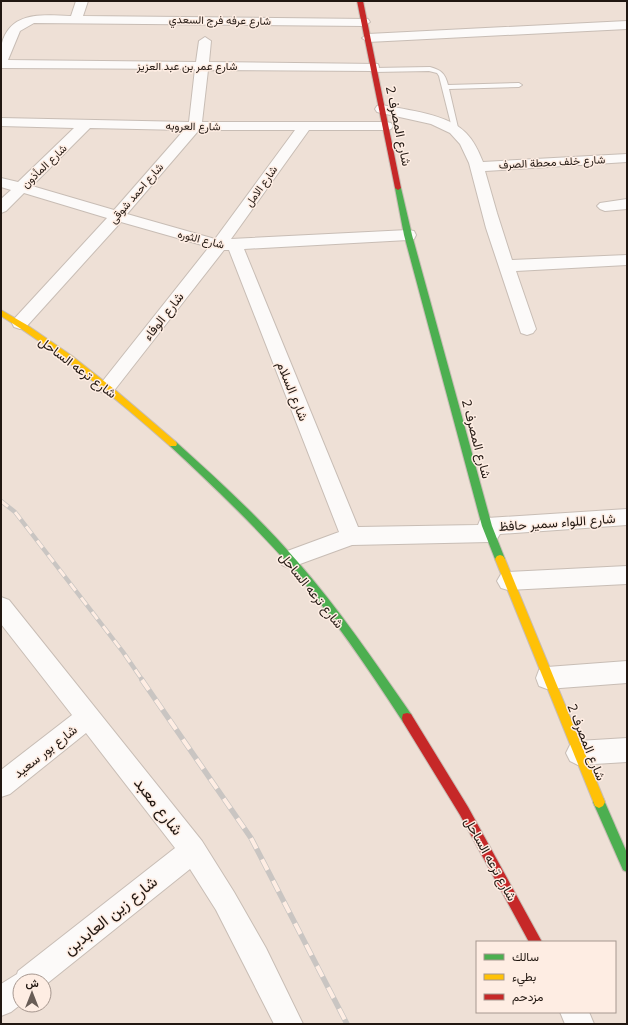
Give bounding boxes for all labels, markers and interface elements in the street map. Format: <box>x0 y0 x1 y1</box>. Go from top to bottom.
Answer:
street label: شارع عرفه فرج السعدي <box>169 11 272 31</box>
street label: شارع عمر بن عبد العزيز <box>136 58 238 74</box>
street label: شارع المصرف 2 <box>381 84 416 168</box>
street label: شارع العروبه <box>165 118 221 134</box>
street label: شارع المأذون <box>18 140 70 192</box>
street label: شارع خلف محطة الصرف <box>498 151 606 173</box>
street label: شارع احمد شوقى <box>105 159 167 227</box>
street label: شارع الامل <box>241 162 281 210</box>
street label: شارع الثوره <box>176 225 226 253</box>
street label: شارع الوفاء <box>138 288 188 344</box>
street label: شارع ترعه الساحل <box>35 332 121 403</box>
street label: شارع السلام <box>272 359 313 424</box>
street label: شارع المصرف 2 <box>457 397 496 481</box>
street label: شارع اللواء سمير حافظ <box>498 509 616 536</box>
street label: شارع ترعه الساحل <box>275 548 348 632</box>
street label: شارع المصرف 2 <box>563 701 611 783</box>
street label: شارع بور سعيد <box>9 720 81 782</box>
street label: شارع معبد <box>129 772 189 840</box>
street label: شارع ترعه الساحل <box>460 814 521 905</box>
street label: شارع زين العابدين <box>58 870 162 961</box>
legend <box>476 941 616 1013</box>
text: سالك <box>512 948 539 965</box>
text: بطيء <box>512 968 536 987</box>
north arrow <box>12 973 52 1013</box>
text: ش <box>25 975 39 990</box>
text: مزدحم <box>512 988 543 1005</box>

